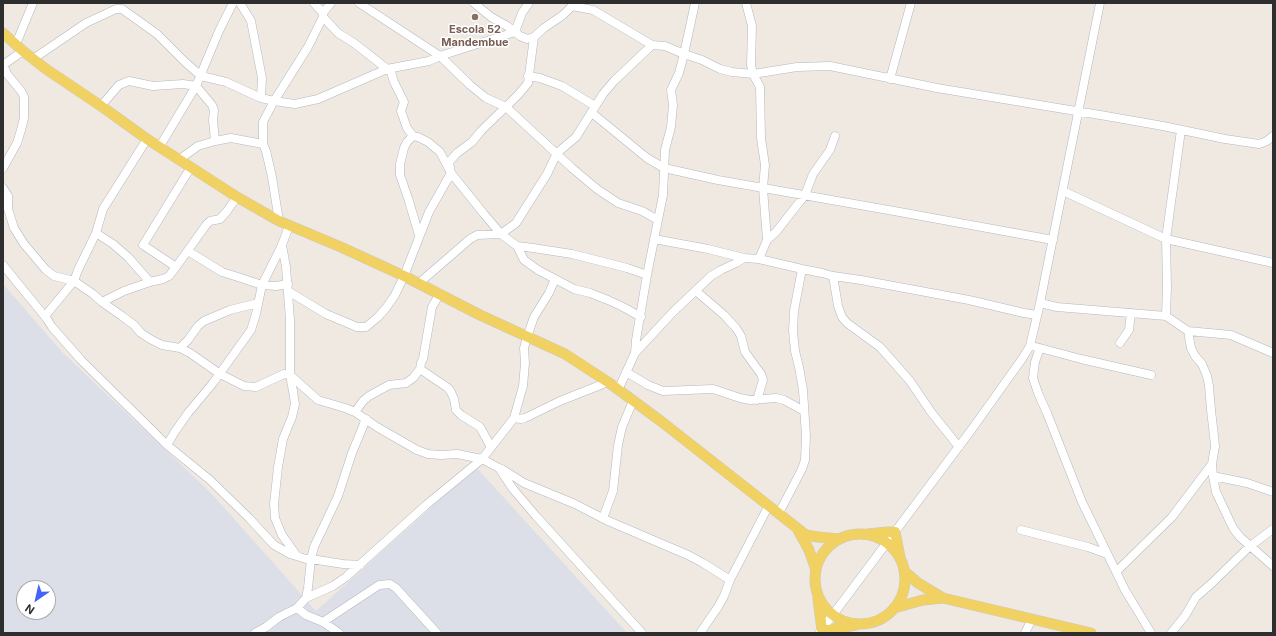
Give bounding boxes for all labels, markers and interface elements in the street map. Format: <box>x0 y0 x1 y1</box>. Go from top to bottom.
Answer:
marker: Escola 52 Mandembue <box>470 12 480 22</box>
place label: Escola 52 Mandembue <box>441 23 509 49</box>
north arrow <box>16 580 56 620</box>
text: N <box>22 601 37 617</box>

